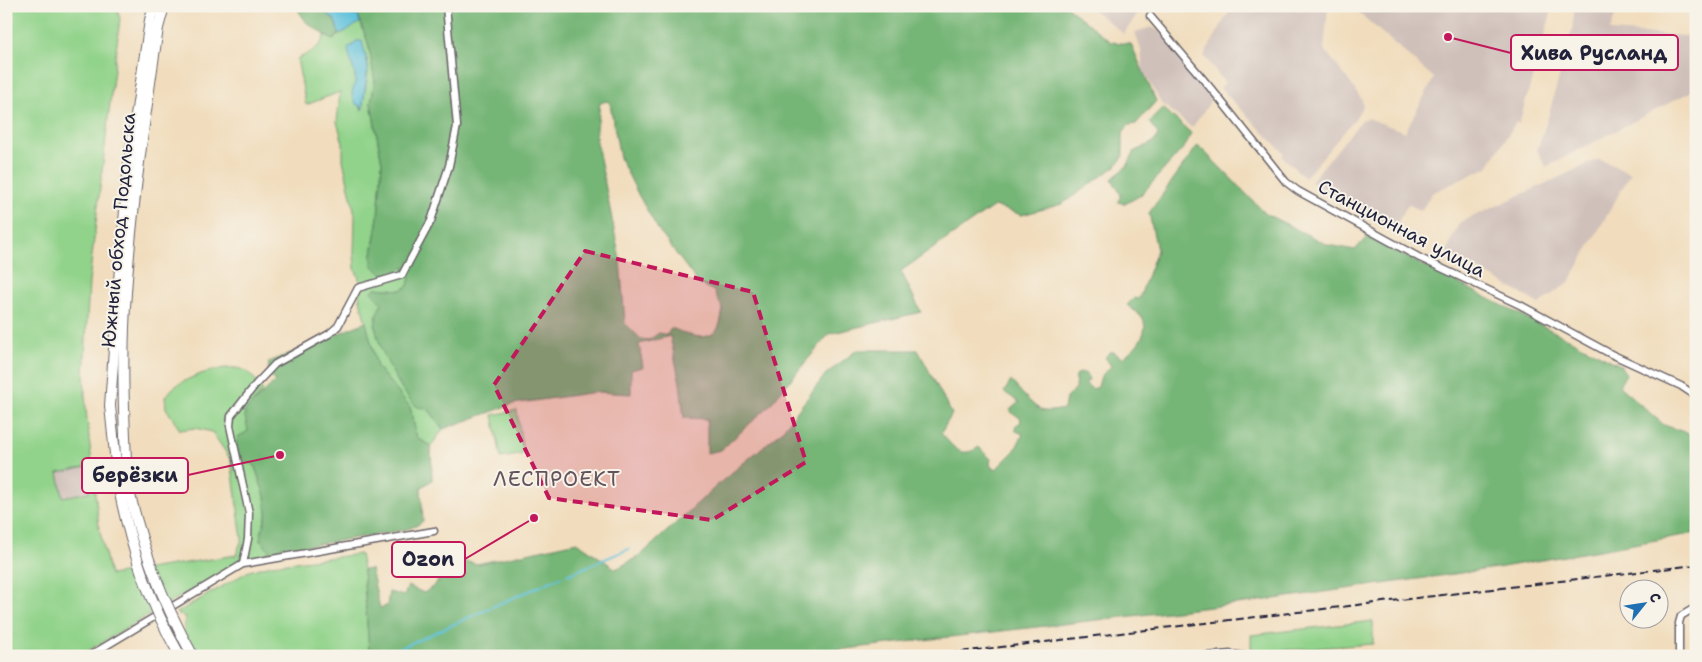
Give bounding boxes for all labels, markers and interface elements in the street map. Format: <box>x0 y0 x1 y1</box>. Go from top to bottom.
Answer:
callout: Хива Русланд <box>1511 35 1678 70</box>
text: Хива Русланд <box>1521 40 1667 66</box>
street label: Южный обход Подольска <box>96 111 141 348</box>
street label: Станционная улица <box>1314 174 1490 283</box>
callout: берёзки <box>82 458 188 493</box>
text: берёзки <box>92 462 178 488</box>
district label: ЛЕСПРОЕКТ <box>493 465 621 493</box>
callout: Ozon <box>392 542 465 577</box>
text: Ozon <box>402 546 454 572</box>
north arrow <box>1620 580 1670 630</box>
text: С <box>1645 589 1665 606</box>

